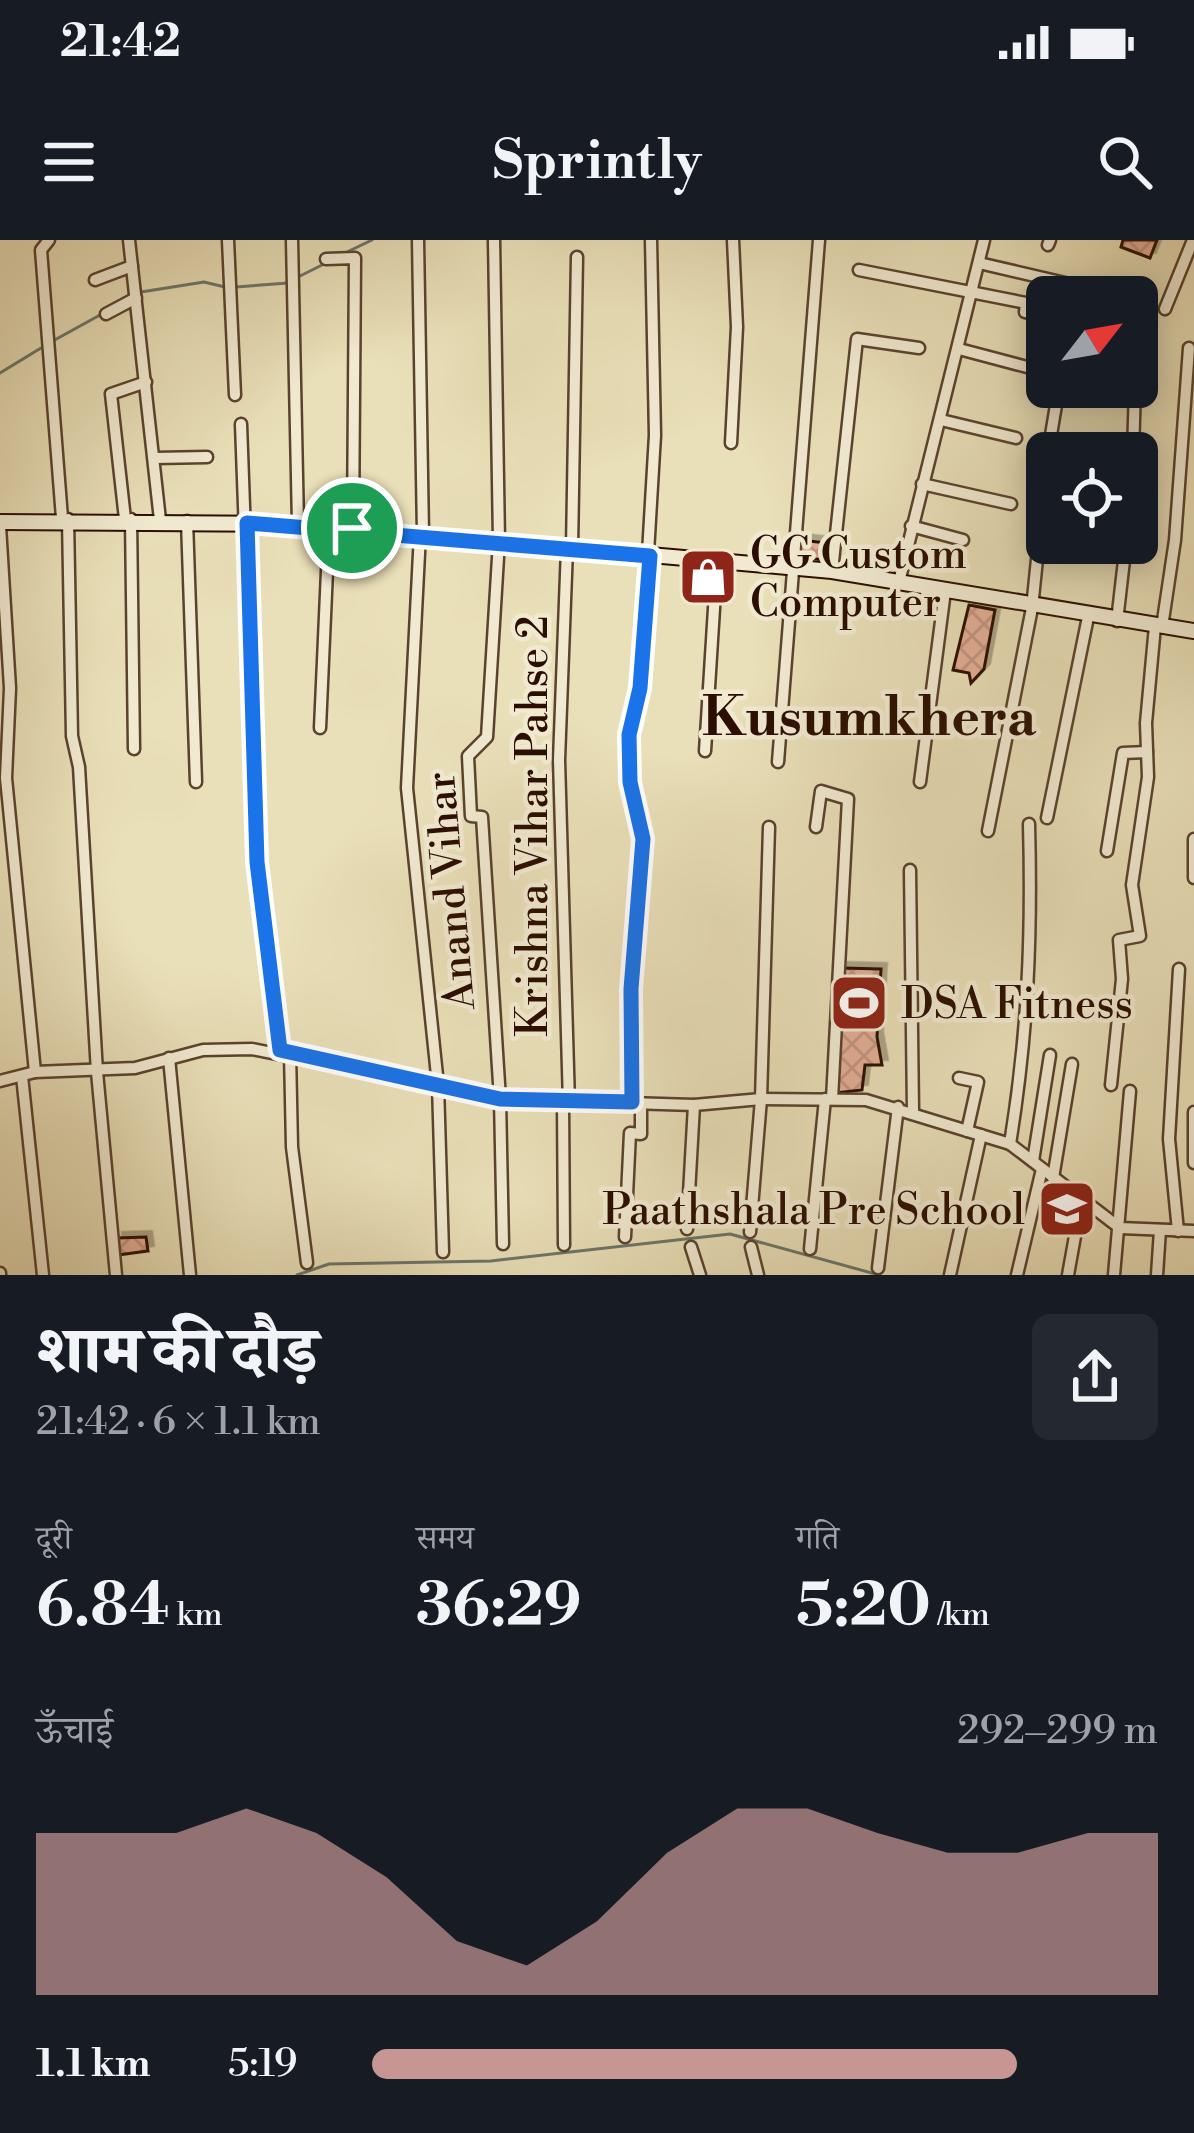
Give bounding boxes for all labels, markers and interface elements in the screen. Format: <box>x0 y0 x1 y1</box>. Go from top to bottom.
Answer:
text: 21:42 <box>60 14 181 71</box>
text: Sprintly <box>492 128 702 196</box>
icon: menu <box>36 129 102 195</box>
icon: search <box>1092 129 1158 195</box>
north arrow <box>1026 276 1158 408</box>
map controls <box>1026 276 1158 564</box>
button: locate <box>1026 432 1158 564</box>
pin <box>301 477 403 579</box>
icon: arrive <box>319 495 385 561</box>
place label: GG Custom Computer <box>750 529 967 630</box>
shop icon: GG Custom Computer <box>677 546 739 608</box>
street label: Krishna Vihar Pahse 2 <box>508 615 561 1037</box>
district label: Kusumkhera <box>702 685 1037 753</box>
street label: Anand Vihar <box>415 770 488 1013</box>
sports icon: DSA Fitness <box>828 972 890 1034</box>
place label: DSA Fitness <box>901 979 1133 1032</box>
school or university icon: Paathshala Pre School <box>1036 1178 1098 1240</box>
place label: Paathshala Pre School <box>602 1185 1025 1238</box>
text: शाम की दौड़ <box>36 1311 318 1394</box>
button: share <box>1032 1314 1158 1440</box>
text: 21:42 · 6 × 1.1 km <box>36 1398 321 1447</box>
text: दूरी <box>36 1519 72 1560</box>
text: समय <box>416 1519 474 1560</box>
text: गति <box>796 1519 839 1560</box>
text: 6.84 <box>36 1570 170 1645</box>
text: 36:29 <box>416 1570 582 1645</box>
text: 5:20 <box>796 1570 931 1645</box>
text: km <box>170 1595 223 1636</box>
text: /km <box>931 1595 990 1636</box>
text: ऊँचाई <box>36 1707 113 1756</box>
text: 292–299 m <box>957 1707 1158 1756</box>
text: 1.1 km <box>36 2040 151 2089</box>
text: 5:19 <box>228 2040 297 2089</box>

